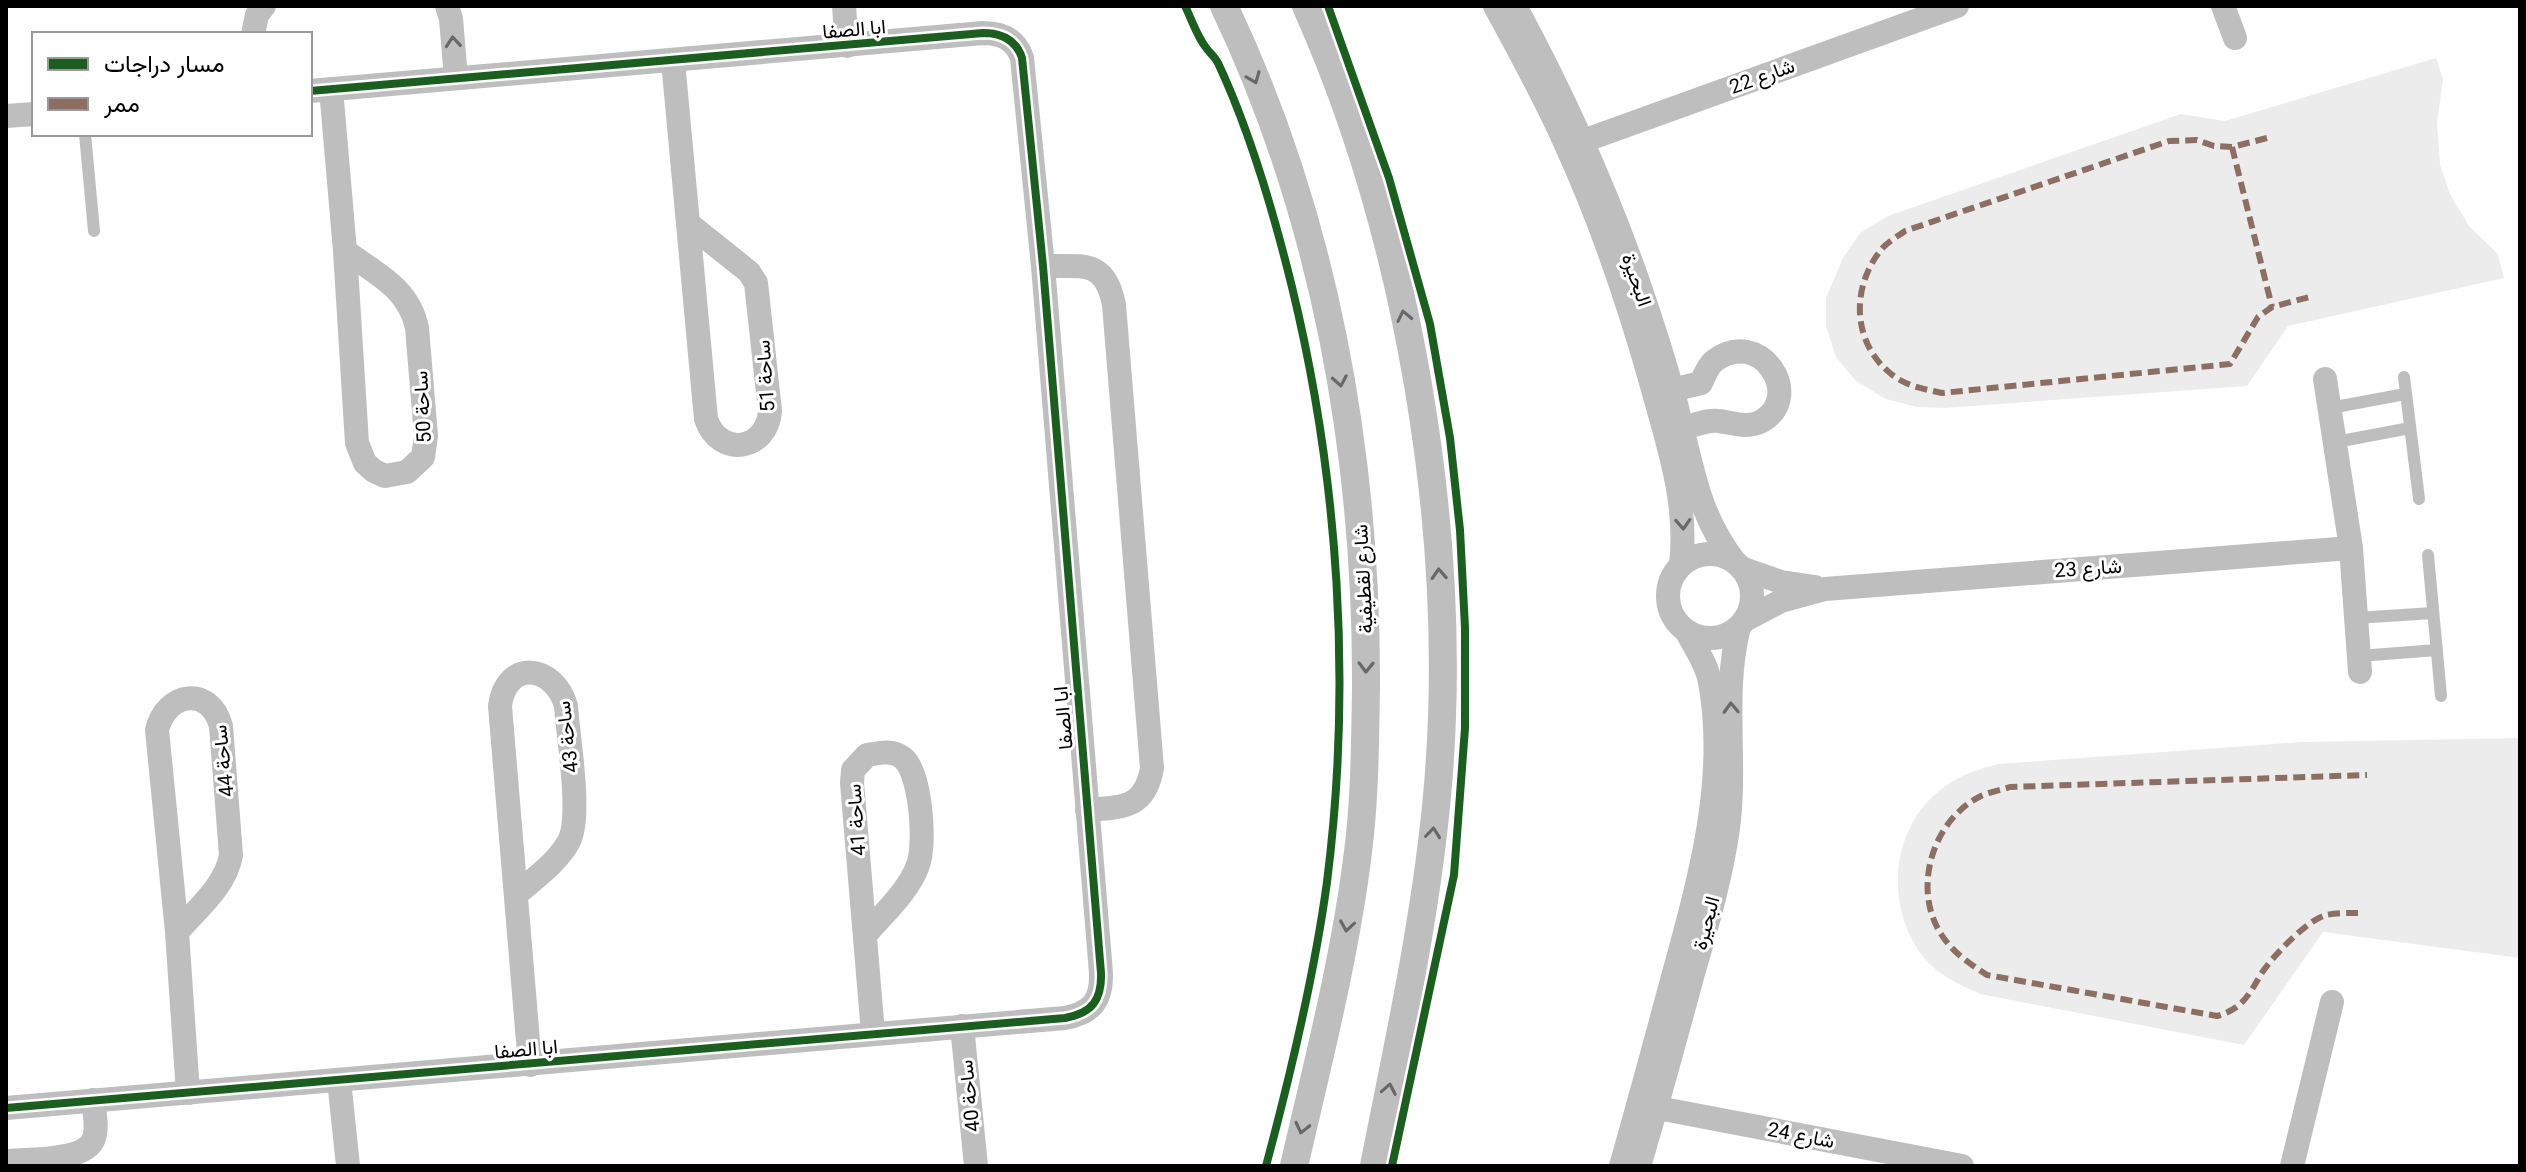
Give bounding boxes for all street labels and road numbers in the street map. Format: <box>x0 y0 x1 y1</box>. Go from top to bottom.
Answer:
street label: ابا الصفا <box>821 14 887 44</box>
street label: شارع 22 <box>1726 53 1799 101</box>
street label: البحيرة <box>1616 250 1657 310</box>
street label: ساحة 51 <box>751 339 779 413</box>
street label: ساحة 50 <box>408 370 436 444</box>
street label: شارع لقطيفية <box>1348 524 1380 634</box>
street label: شارع 23 <box>2053 554 2123 584</box>
street label: ابا الصفا <box>1048 685 1078 751</box>
street label: ساحة 43 <box>551 700 583 774</box>
street label: ساحة 44 <box>207 724 239 798</box>
street label: ساحة 41 <box>842 783 870 857</box>
street label: البحيرة <box>1687 894 1726 953</box>
street label: ابا الصفا <box>493 1034 559 1064</box>
street label: ساحة 40 <box>953 1059 985 1133</box>
street label: شارع 24 <box>1765 1117 1837 1155</box>

